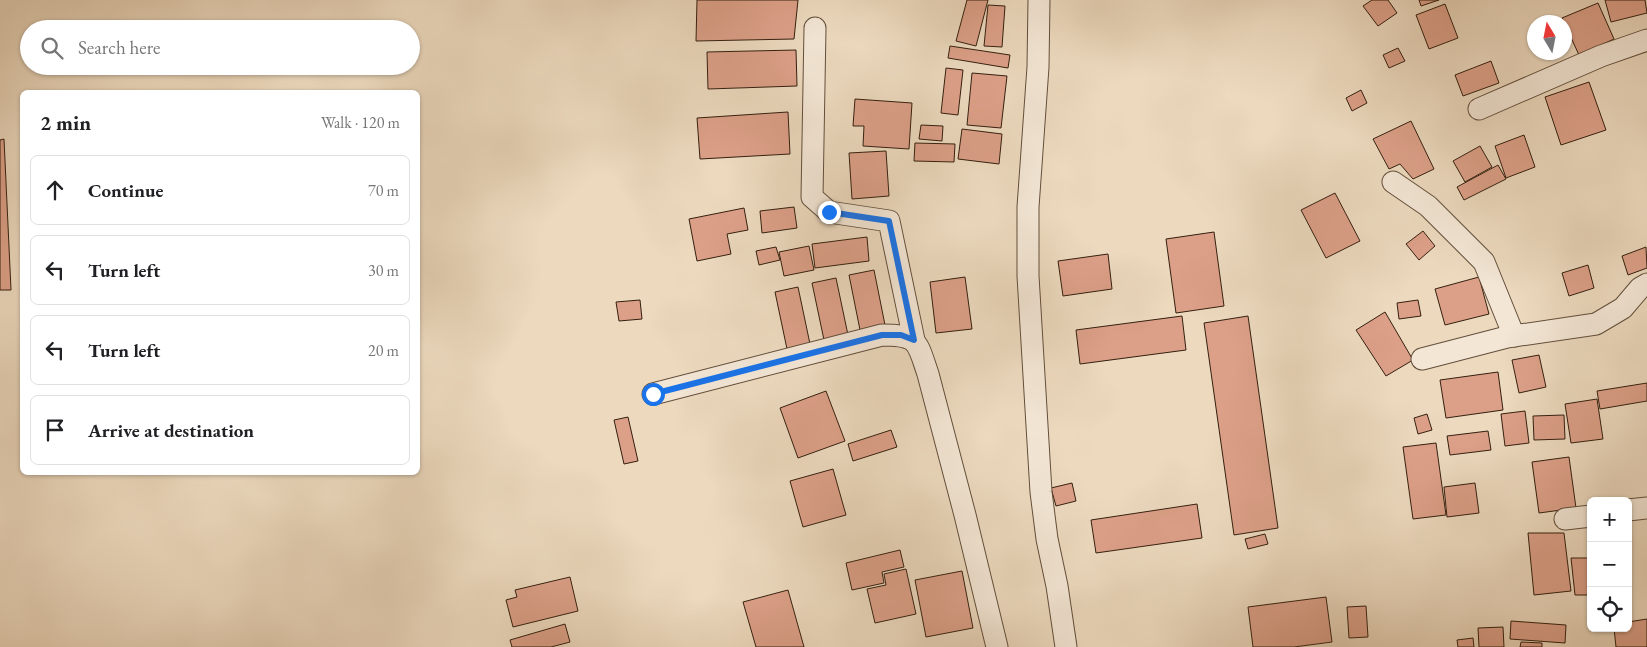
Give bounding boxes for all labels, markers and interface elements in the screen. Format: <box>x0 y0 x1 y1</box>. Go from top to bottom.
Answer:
north arrow <box>1527 15 1572 60</box>
search box <box>20 20 420 75</box>
icon: search <box>38 34 66 62</box>
text: Search here <box>78 35 160 60</box>
text: 2 min <box>40 109 91 136</box>
text: Walk · 120 m <box>321 112 400 133</box>
icon: ahead <box>41 176 69 204</box>
text: Continue <box>88 178 163 203</box>
text: 70 m <box>368 180 399 201</box>
route end <box>818 201 841 224</box>
icon: left <box>41 256 69 284</box>
text: Turn left <box>88 258 160 283</box>
text: 30 m <box>368 260 399 281</box>
icon: left <box>41 336 69 364</box>
text: Turn left <box>88 338 160 363</box>
text: 20 m <box>368 340 399 361</box>
route start <box>642 383 665 406</box>
icon: arrive <box>41 416 69 444</box>
text: Arrive at destination <box>88 418 254 443</box>
map controls <box>1587 497 1632 632</box>
button: + <box>1587 497 1632 542</box>
button: − <box>1587 542 1632 587</box>
button: locate <box>1587 587 1632 632</box>

